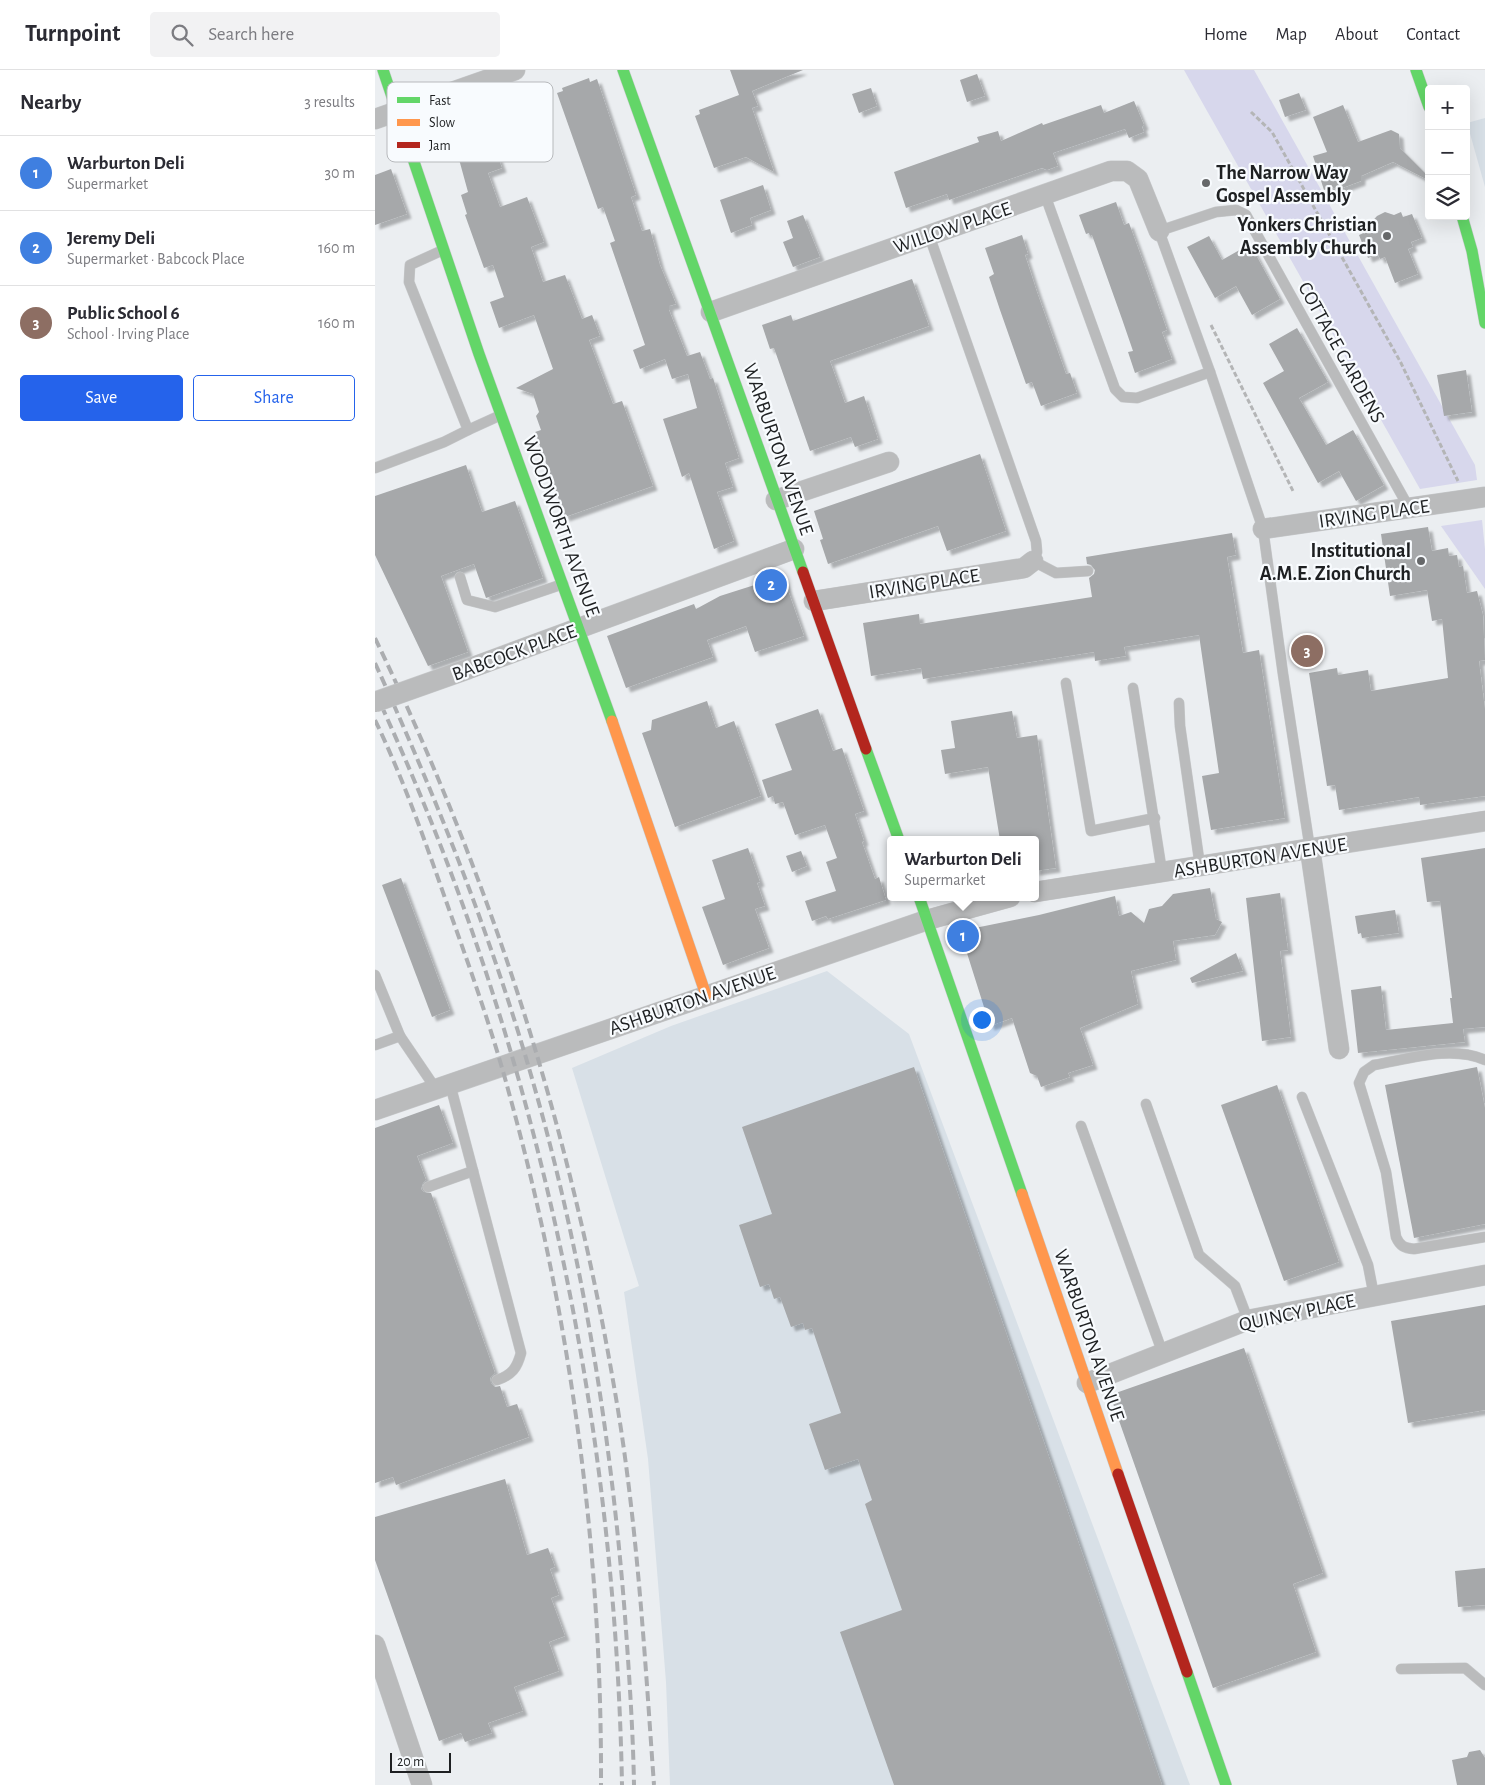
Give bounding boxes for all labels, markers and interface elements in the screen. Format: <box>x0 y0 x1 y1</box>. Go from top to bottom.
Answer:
search box <box>150 12 500 57</box>
icon: search <box>168 21 196 49</box>
text: Turnpoint <box>25 22 120 46</box>
text: Search here <box>208 25 294 44</box>
text: Home <box>1204 26 1247 44</box>
text: Map <box>1275 26 1307 44</box>
text: About <box>1335 26 1378 44</box>
text: Contact <box>1406 26 1460 44</box>
legend <box>387 82 553 162</box>
map controls <box>1425 85 1470 220</box>
button: + <box>1425 85 1470 130</box>
text: Nearby <box>20 92 81 113</box>
text: 3 results <box>304 94 355 110</box>
text: Fast <box>429 94 451 108</box>
text: Slow <box>429 116 456 130</box>
button: − <box>1425 130 1470 175</box>
text: Jam <box>429 139 451 153</box>
text: Warburton Deli <box>67 154 185 173</box>
place label: The Narrow Way Gospel Assembly <box>1216 163 1351 206</box>
text: 1 <box>33 165 39 181</box>
text: 30 m <box>325 165 355 181</box>
button: layers <box>1425 175 1470 220</box>
text: Supermarket <box>67 176 148 192</box>
marker: The Narrow Way Gospel Assembly <box>1200 177 1212 189</box>
street label: WILLOW PLACE <box>891 198 1014 257</box>
place label: Yonkers Christian Assembly Church <box>1237 215 1377 258</box>
text: Jeremy Deli <box>67 229 155 248</box>
marker: Yonkers Christian Assembly Church <box>1381 230 1393 242</box>
text: 2 <box>32 240 40 256</box>
text: 160 m <box>318 240 355 256</box>
text: Supermarket · Babcock Place <box>67 251 245 267</box>
street label: COTTAGE GARDENS <box>1294 279 1388 426</box>
text: Public School 6 <box>67 304 180 323</box>
text: 3 <box>33 315 39 331</box>
text: 160 m <box>318 315 355 331</box>
text: School · Irving Place <box>67 326 189 342</box>
street label: WARBURTON AVENUE <box>739 361 817 538</box>
button: Save <box>20 375 183 421</box>
button: Share <box>193 375 355 421</box>
street label: WOODWORTH AVENUE <box>519 433 603 620</box>
street label: IRVING PLACE <box>1318 496 1431 532</box>
place label: Institutional A.M.E. Zion Church <box>1260 541 1411 584</box>
marker: Institutional A.M.E. Zion Church <box>1415 555 1427 567</box>
street label: IRVING PLACE <box>868 565 981 603</box>
pin: 2 <box>755 566 787 604</box>
street label: BABCOCK PLACE <box>449 621 580 685</box>
pin: 3 <box>1291 632 1323 670</box>
street label: ASHBURTON AVENUE <box>1172 834 1348 882</box>
popup <box>887 836 1039 901</box>
text: Warburton Deli <box>904 850 1022 869</box>
text: Supermarket <box>904 872 985 888</box>
pin: 1 <box>947 917 979 955</box>
street label: ASHBURTON AVENUE <box>606 963 779 1039</box>
your location <box>969 1007 995 1033</box>
street label: WARBURTON AVENUE <box>1050 1247 1128 1424</box>
street label: QUINCY PLACE <box>1237 1291 1357 1335</box>
scale bar <box>390 1750 451 1773</box>
text: 20 m <box>397 1755 424 1769</box>

